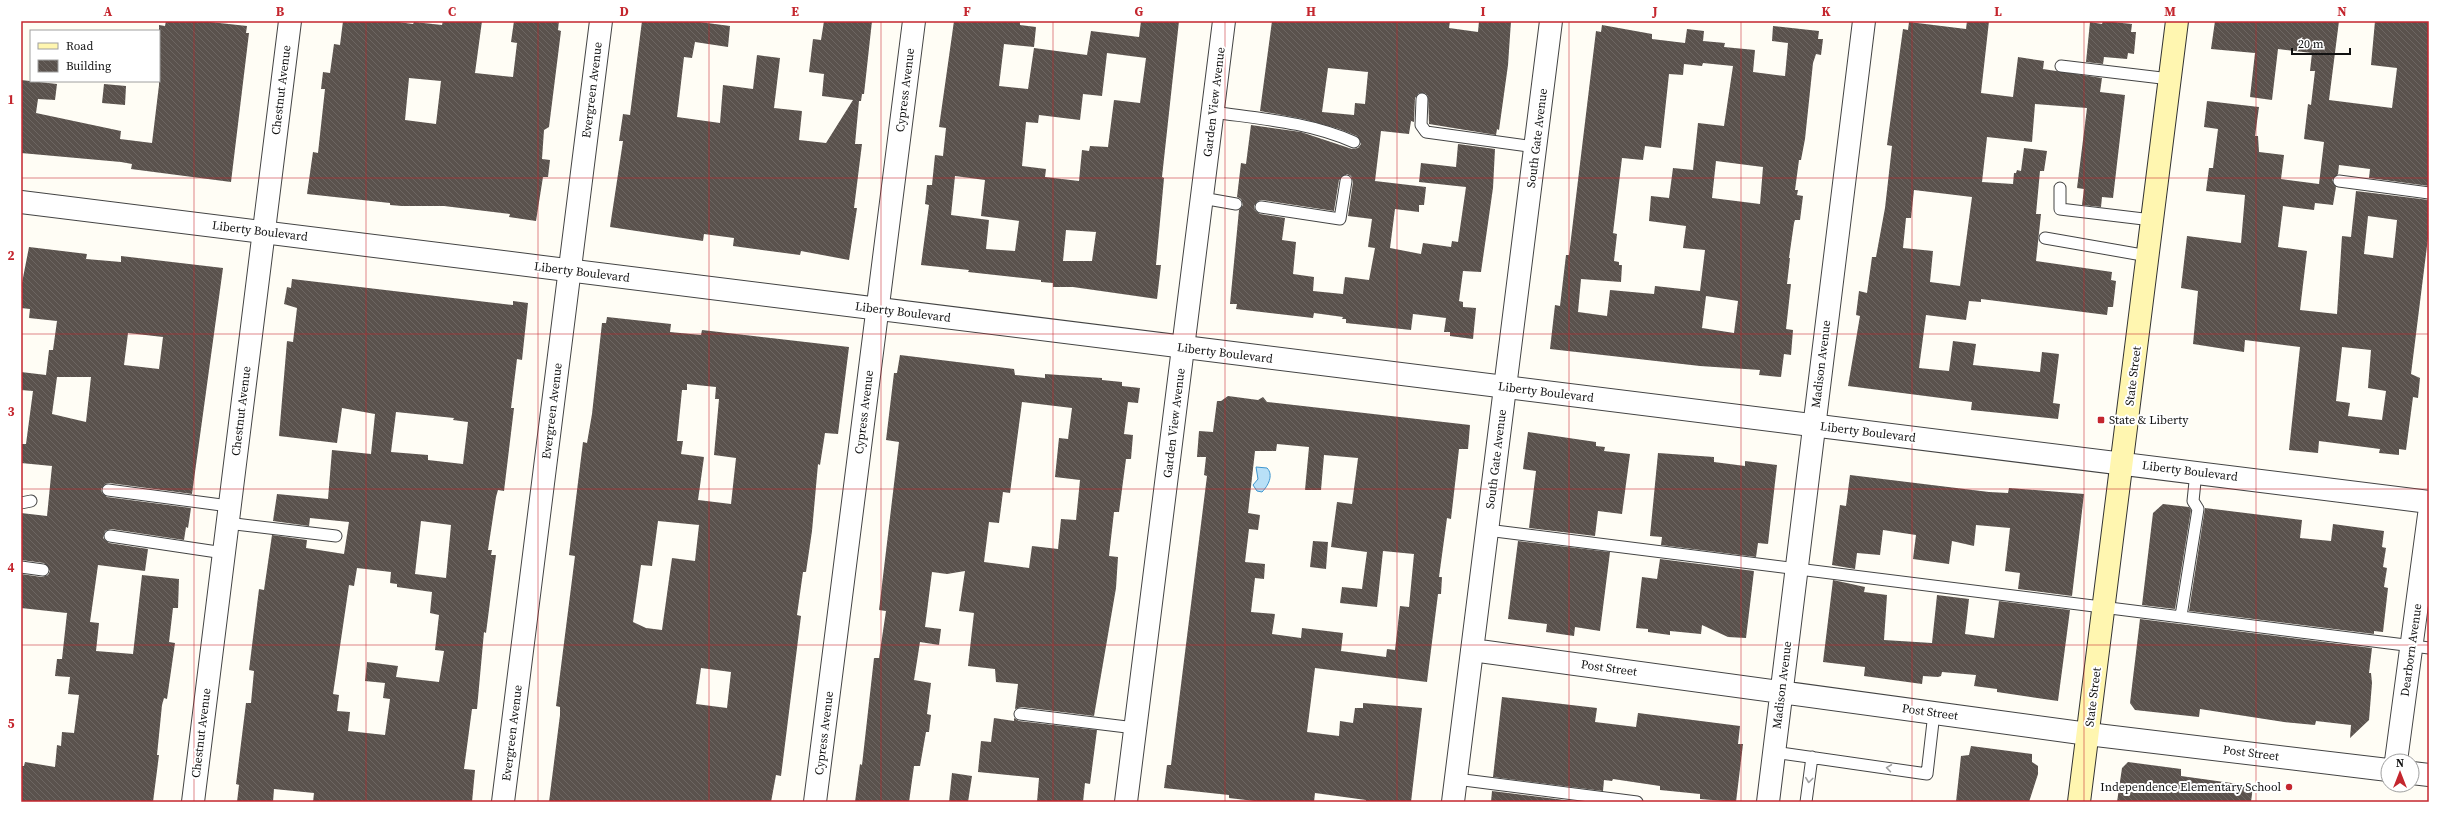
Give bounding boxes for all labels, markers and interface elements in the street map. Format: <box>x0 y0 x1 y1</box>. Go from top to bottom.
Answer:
text: A <box>104 3 113 20</box>
text: B <box>276 3 285 20</box>
text: C <box>448 3 456 20</box>
text: D <box>619 3 629 20</box>
text: E <box>791 3 799 20</box>
text: F <box>963 3 971 20</box>
text: G <box>1135 3 1144 20</box>
text: H <box>1306 3 1316 20</box>
text: I <box>1480 3 1486 20</box>
text: J <box>1651 3 1658 20</box>
text: K <box>1821 3 1831 20</box>
text: L <box>1994 3 2002 20</box>
text: M <box>2164 3 2176 20</box>
text: N <box>2337 3 2347 20</box>
legend <box>30 30 160 82</box>
scale bar <box>2292 30 2350 56</box>
text: 20 m <box>2298 36 2324 52</box>
text: Road <box>66 38 93 54</box>
street label: Evergreen Avenue <box>578 41 606 139</box>
street label: Chestnut Avenue <box>268 44 294 136</box>
street label: Garden View Avenue <box>1199 46 1229 158</box>
street label: Cypress Avenue <box>892 47 918 133</box>
text: Building <box>66 58 111 74</box>
street label: South Gate Avenue <box>1523 87 1551 189</box>
text: 1 <box>7 91 15 108</box>
street label: Liberty Boulevard <box>211 217 309 245</box>
text: 2 <box>7 247 15 264</box>
street label: Liberty Boulevard <box>533 258 631 286</box>
street label: Liberty Boulevard <box>854 298 952 326</box>
street label: Madison Avenue <box>1808 319 1834 409</box>
street label: Liberty Boulevard <box>1176 339 1274 367</box>
street label: State Street <box>2121 345 2145 407</box>
street label: Evergreen Avenue <box>538 362 566 460</box>
street label: Chestnut Avenue <box>228 365 254 457</box>
street label: Garden View Avenue <box>1159 367 1189 479</box>
street label: Cypress Avenue <box>851 369 877 455</box>
street label: Liberty Boulevard <box>1497 378 1595 406</box>
text: 3 <box>7 403 15 420</box>
street label: South Gate Avenue <box>1482 408 1510 510</box>
place label: State & Liberty <box>2109 412 2189 428</box>
marker: State & Liberty <box>2096 415 2106 425</box>
street label: Liberty Boulevard <box>1819 418 1917 446</box>
street label: Liberty Boulevard <box>2141 457 2239 485</box>
text: 4 <box>7 559 15 576</box>
street label: Dearborn Avenue <box>2397 603 2425 697</box>
street label: Madison Avenue <box>1769 640 1795 730</box>
street label: Post Street <box>1580 656 1638 680</box>
street label: State Street <box>2081 666 2105 728</box>
street label: Evergreen Avenue <box>498 684 526 782</box>
street label: Chestnut Avenue <box>188 687 214 779</box>
street label: Cypress Avenue <box>811 690 837 776</box>
street label: Post Street <box>1901 700 1959 724</box>
text: 5 <box>7 715 15 732</box>
street label: Post Street <box>2222 742 2280 764</box>
north arrow <box>2380 753 2420 793</box>
text: N <box>2396 756 2404 771</box>
one-way arrow <box>1886 764 1892 773</box>
one-way arrow <box>1805 777 1814 783</box>
place label: Independence Elementary School <box>2100 779 2281 795</box>
marker: Independence Elementary School <box>2284 782 2294 792</box>

